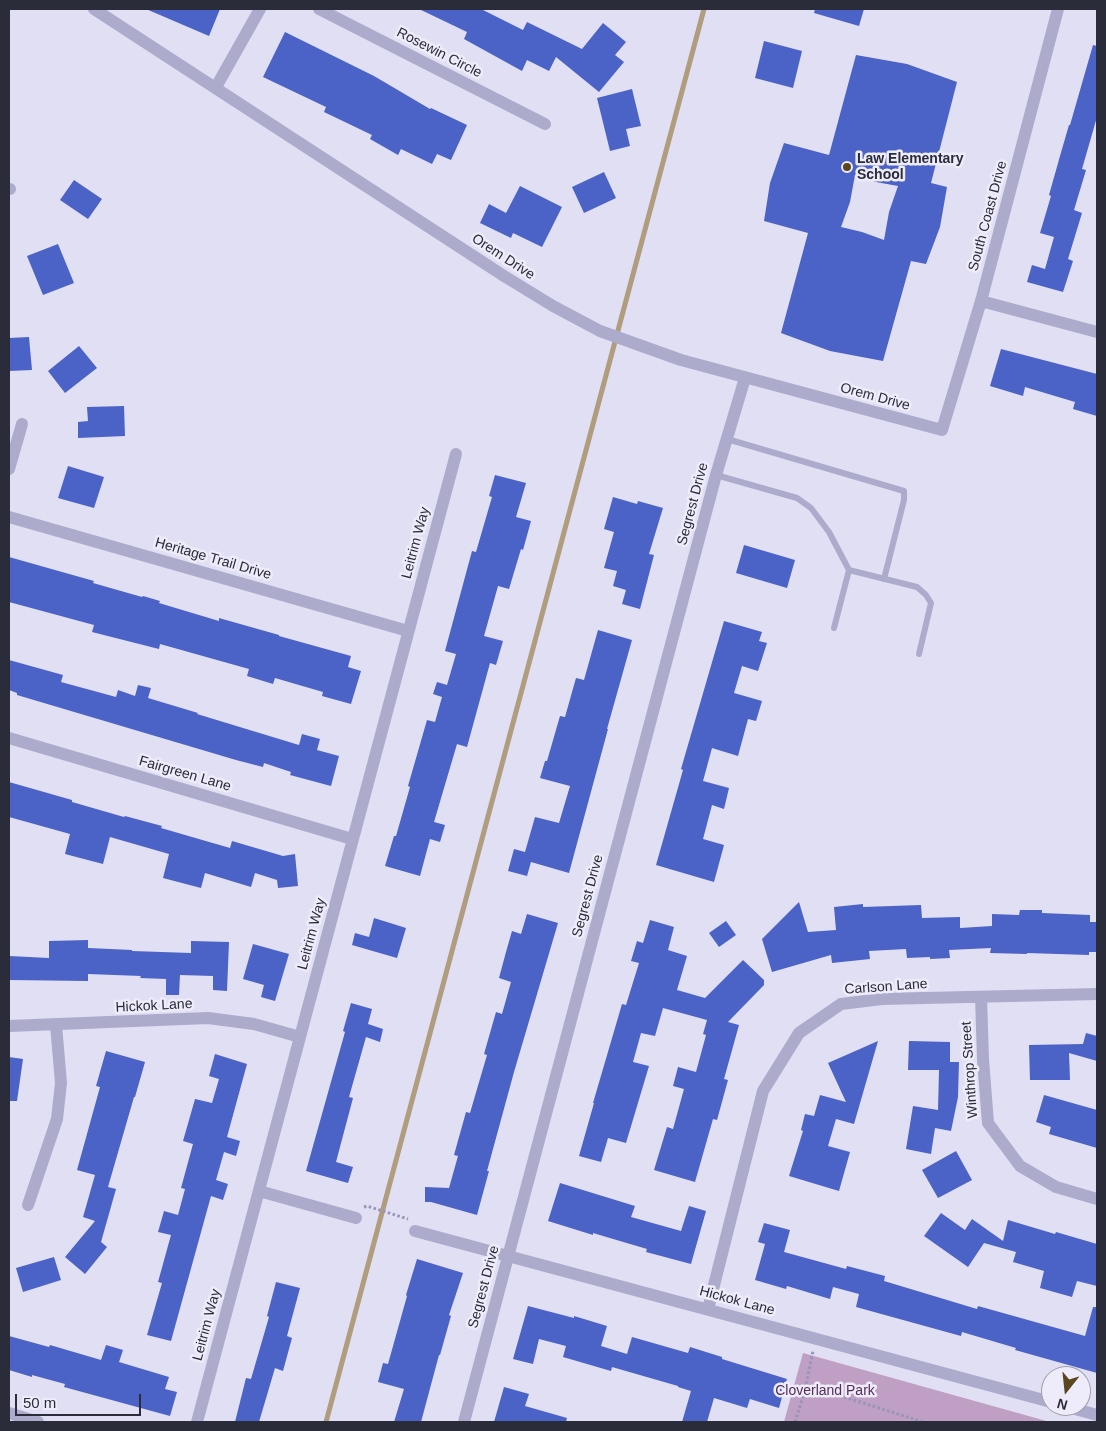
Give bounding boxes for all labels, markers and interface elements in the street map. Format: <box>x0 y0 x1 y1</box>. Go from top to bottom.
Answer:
street label: Rosewin Circle <box>394 24 484 82</box>
place label: Law Elementary School <box>857 151 964 184</box>
street label: South Coast Drive <box>965 159 1011 273</box>
marker: Law Elementary School <box>841 161 853 173</box>
street label: Orem Drive <box>468 230 538 284</box>
street label: Orem Drive <box>838 380 912 414</box>
street label: Segrest Drive <box>674 461 712 547</box>
street label: Leitrim Way <box>398 505 434 581</box>
street label: Heritage Trail Drive <box>153 534 273 584</box>
street label: Fairgreen Lane <box>137 753 233 795</box>
street label: Segrest Drive <box>569 853 607 939</box>
street label: Leitrim Way <box>294 896 330 972</box>
street label: Carlson Lane <box>844 976 928 998</box>
street label: Hickok Lane <box>115 996 193 1016</box>
street label: Winthrop Street <box>958 1021 982 1119</box>
street label: Segrest Drive <box>465 1244 503 1330</box>
street label: Hickok Lane <box>698 1283 776 1319</box>
street label: Leitrim Way <box>189 1287 225 1363</box>
north arrow <box>1041 1366 1091 1416</box>
park label: Cloverland Park <box>775 1383 875 1399</box>
scale bar <box>18 1384 144 1416</box>
text: 50 m <box>23 1394 56 1411</box>
text: N <box>1055 1395 1069 1414</box>

